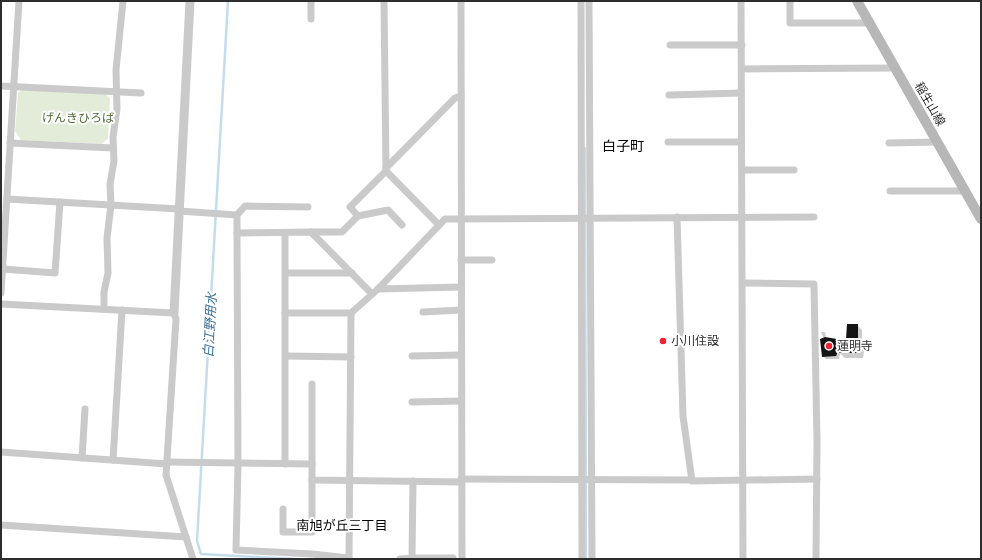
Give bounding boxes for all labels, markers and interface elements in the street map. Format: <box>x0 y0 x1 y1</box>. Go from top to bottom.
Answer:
street label: 稲生山線 <box>912 80 948 128</box>
park label: げんきひろば <box>42 111 114 125</box>
district label: 白子町 <box>602 138 644 154</box>
water label: 白江野用水 <box>201 290 219 358</box>
place label: 小川住設 <box>671 334 719 348</box>
marker: 小川住設 <box>658 336 668 346</box>
place label: 蓮明寺 <box>837 339 873 353</box>
marker: 蓮明寺 <box>824 341 834 351</box>
district label: 南旭が丘三丁目 <box>296 518 388 533</box>

